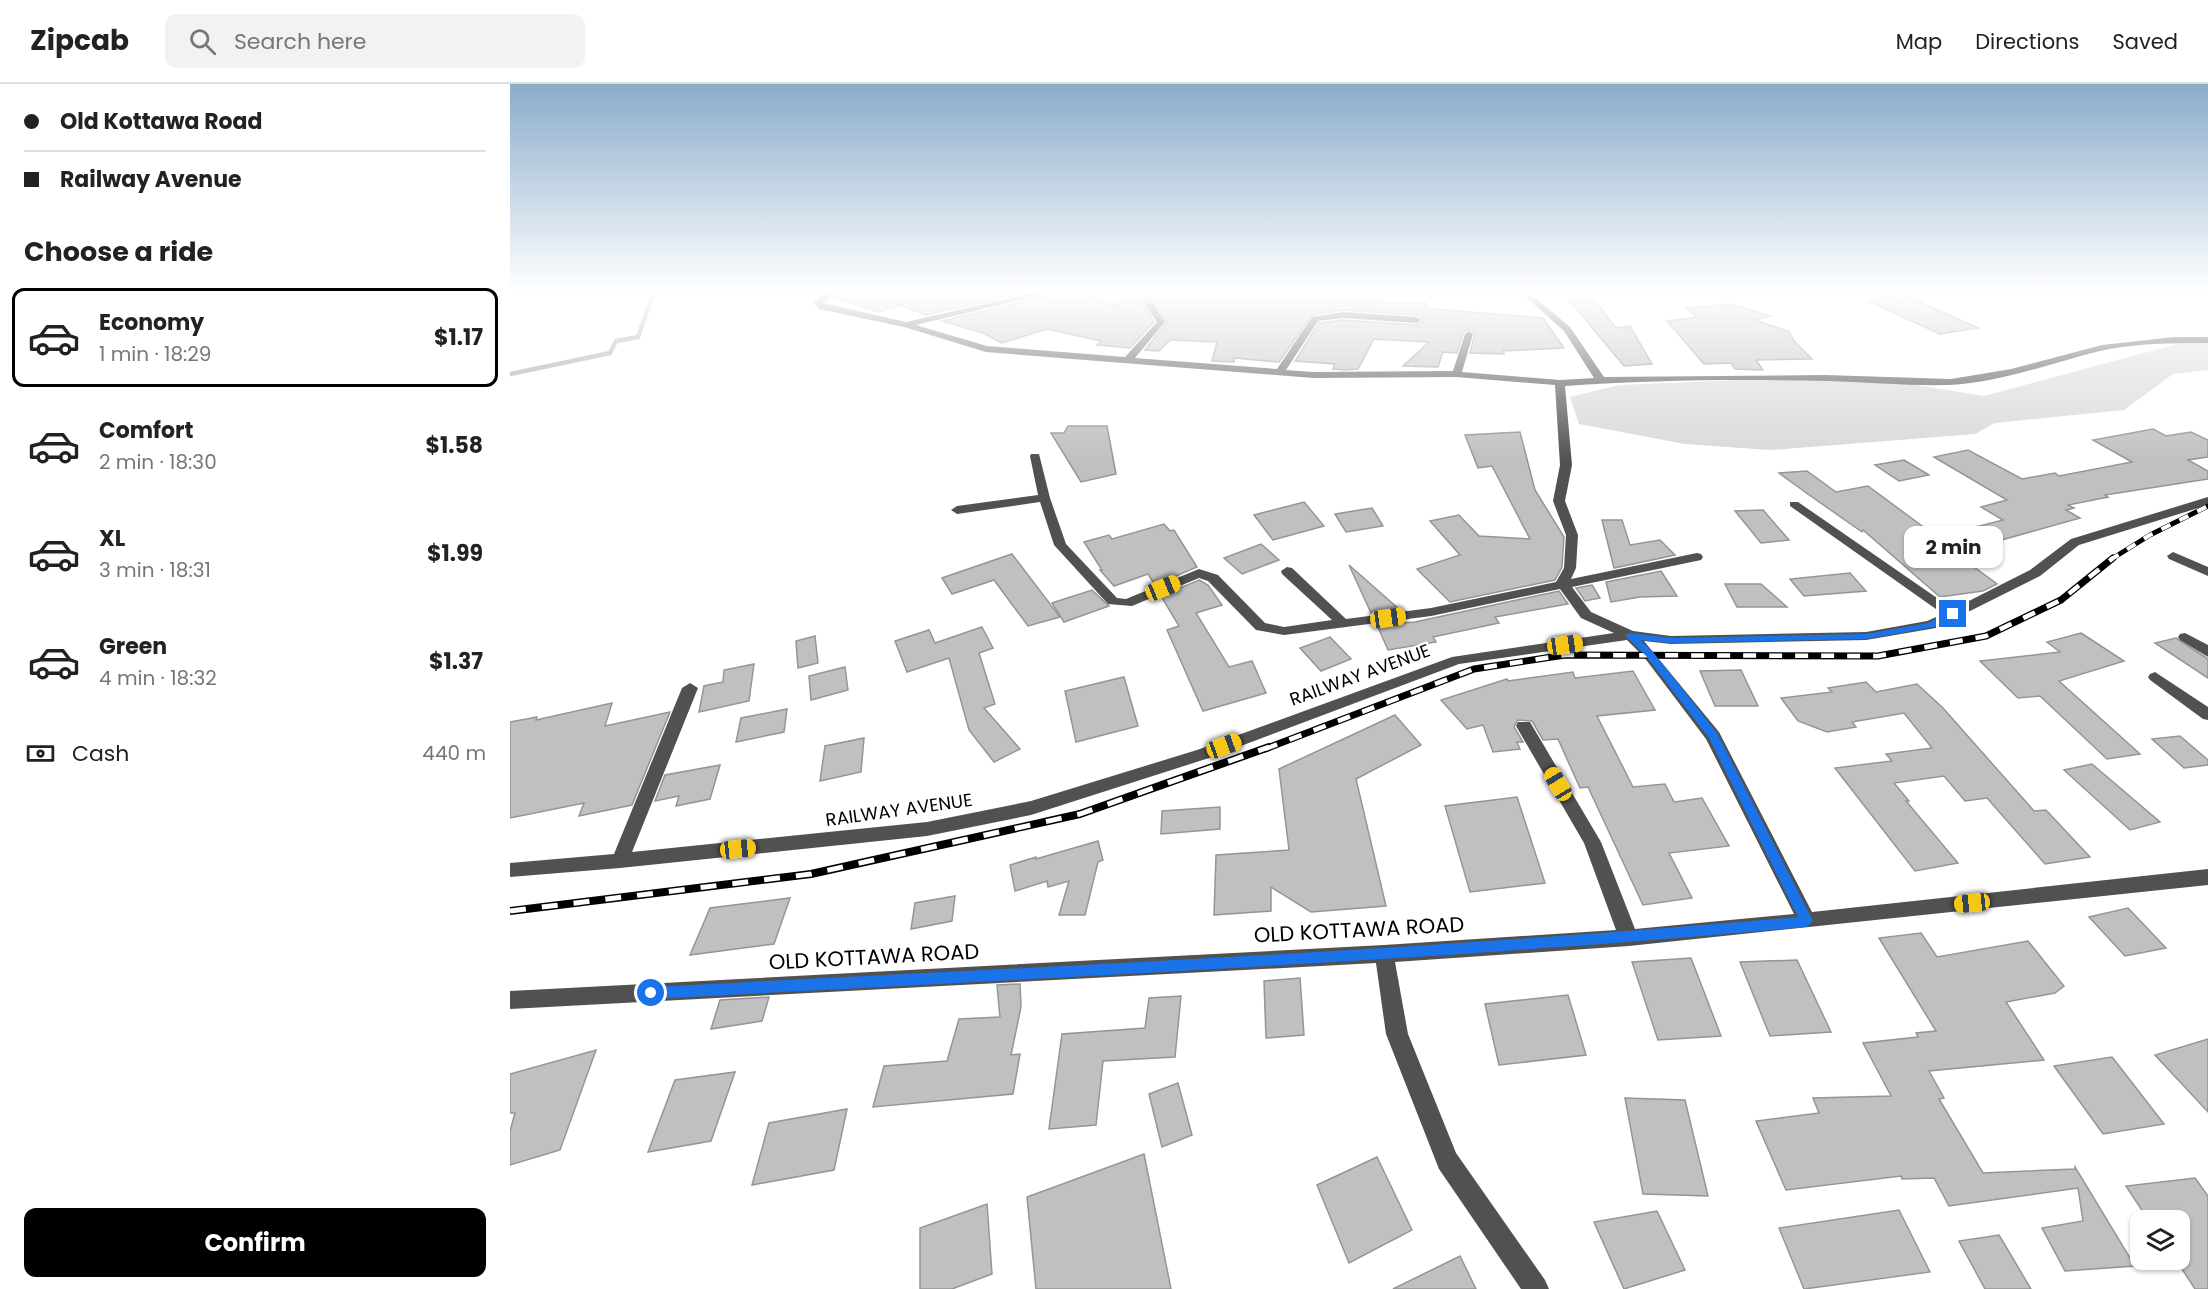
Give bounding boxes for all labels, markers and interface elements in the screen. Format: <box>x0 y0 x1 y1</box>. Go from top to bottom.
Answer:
search box <box>165 14 585 68</box>
text: Zipcab <box>30 21 129 60</box>
icon: search <box>186 25 219 58</box>
text: Search here <box>234 26 366 57</box>
text: Map <box>1896 27 1942 56</box>
text: Directions <box>1975 27 2079 56</box>
text: Saved <box>2112 27 2178 56</box>
text: Old Kottawa Road <box>60 106 262 137</box>
text: Railway Avenue <box>60 164 242 195</box>
text: Choose a ride <box>24 233 213 270</box>
text: Economy <box>99 307 204 338</box>
icon: car <box>27 311 81 365</box>
text: $1.17 <box>434 322 483 353</box>
text: 1 min · 18:29 <box>99 340 211 368</box>
text: Comfort <box>99 415 193 446</box>
icon: car <box>27 419 81 473</box>
text: $1.58 <box>425 430 483 461</box>
text: 2 min · 18:30 <box>99 448 217 476</box>
text: XL <box>99 523 125 554</box>
icon: car <box>27 527 81 581</box>
callout: 2 min <box>1904 527 2002 569</box>
text: 2 min <box>1925 533 1982 561</box>
text: $1.99 <box>427 538 483 569</box>
text: 3 min · 18:31 <box>99 556 211 584</box>
car <box>1143 573 1183 603</box>
route end <box>1939 600 1966 627</box>
car <box>1369 607 1407 629</box>
text: Green <box>99 631 167 662</box>
car <box>1546 634 1584 656</box>
icon: car <box>27 635 81 689</box>
street label: RAILWAY AVENUE <box>1286 637 1434 712</box>
text: $1.37 <box>429 646 483 677</box>
text: 4 min · 18:32 <box>99 664 217 692</box>
car <box>1204 731 1244 761</box>
icon: cash <box>24 737 57 770</box>
text: Cash <box>72 738 129 769</box>
text: 440 m <box>422 739 486 767</box>
car <box>1541 764 1575 804</box>
street label: RAILWAY AVENUE <box>824 787 974 832</box>
car <box>719 838 757 860</box>
car <box>1953 892 1991 914</box>
street label: OLD KOTTAWA ROAD <box>1253 910 1465 949</box>
street label: OLD KOTTAWA ROAD <box>768 937 980 976</box>
route start <box>637 979 664 1006</box>
button: Confirm <box>24 1208 486 1277</box>
map controls <box>2130 1210 2190 1270</box>
button: layers <box>2130 1210 2190 1270</box>

